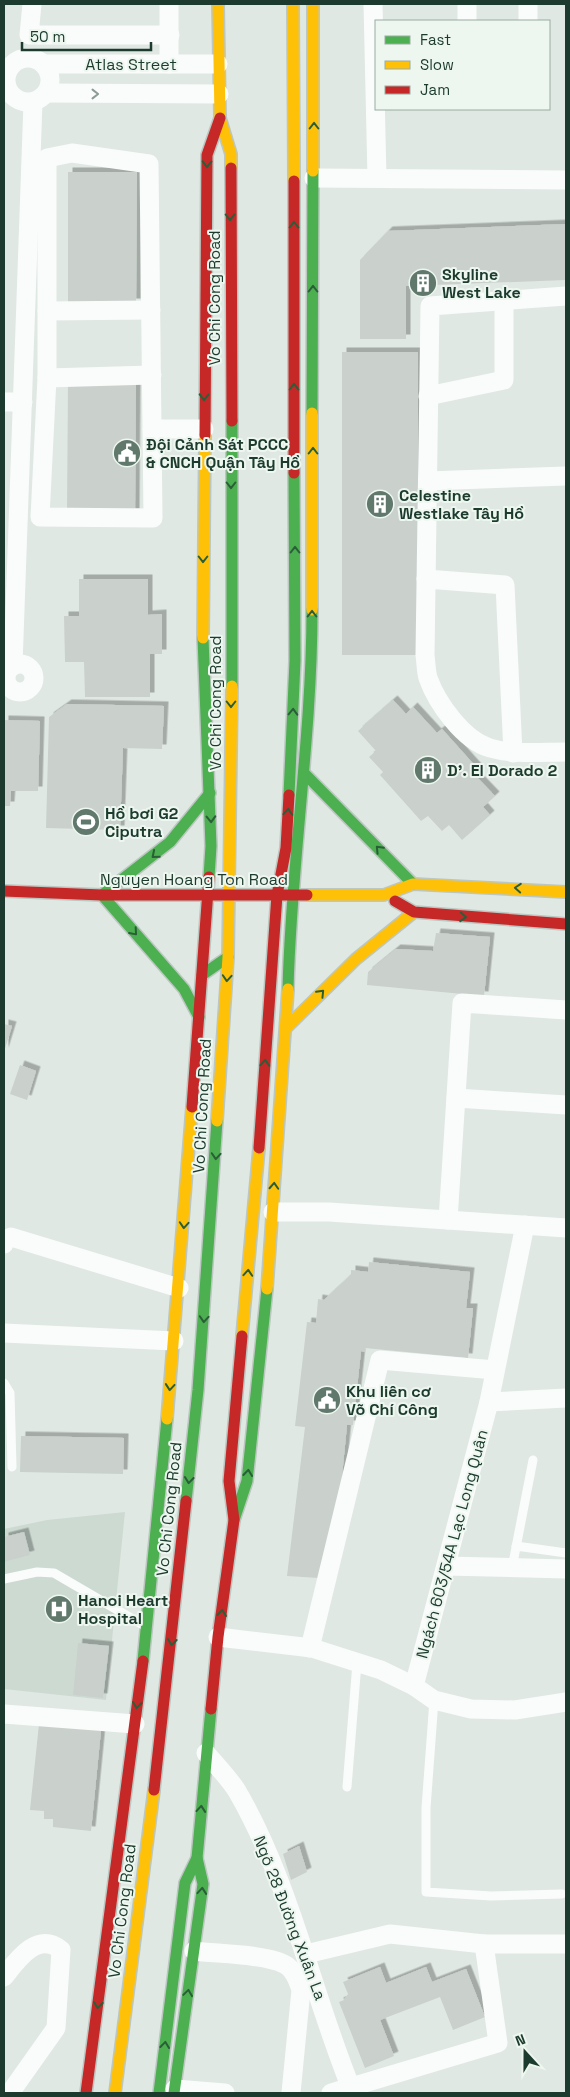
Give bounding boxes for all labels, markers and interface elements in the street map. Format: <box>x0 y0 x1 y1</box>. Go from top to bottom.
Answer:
scale bar <box>22 20 151 52</box>
legend <box>375 20 550 110</box>
text: 50 m <box>30 27 65 46</box>
text: Fast <box>420 30 451 49</box>
street label: Atlas Street <box>85 54 177 75</box>
text: Slow <box>420 55 454 74</box>
text: Jam <box>420 80 450 99</box>
one-way arrow <box>92 89 99 99</box>
one-way arrow <box>309 122 319 130</box>
one-way arrow <box>202 161 212 169</box>
one-way arrow <box>225 214 236 222</box>
one-way arrow <box>289 221 299 228</box>
street label: Vo Chi Cong Road <box>204 230 225 366</box>
place label: Skyline West Lake <box>442 264 521 303</box>
building icon: Skyline West Lake <box>408 268 438 298</box>
one-way arrow <box>308 285 318 292</box>
one-way arrow <box>289 383 299 391</box>
one-way arrow <box>199 394 209 401</box>
place label: Đội Cảnh Sát PCCC & CNCH Quận Tây Hồ <box>146 434 300 473</box>
public building icon: Đội Cảnh Sát PCCC & CNCH Quận Tây Hồ <box>112 438 142 468</box>
one-way arrow <box>308 447 318 455</box>
one-way arrow <box>226 482 236 489</box>
place label: Celestine Westlake Tây Hồ <box>399 485 524 524</box>
building icon: Celestine Westlake Tây Hồ <box>365 489 395 519</box>
one-way arrow <box>290 546 300 554</box>
one-way arrow <box>198 556 208 564</box>
one-way arrow <box>307 610 317 618</box>
street label: Vo Chi Cong Road <box>205 635 226 771</box>
one-way arrow <box>226 700 237 708</box>
one-way arrow <box>288 708 298 716</box>
building icon: D’. El Dorado 2 <box>413 755 443 785</box>
place label: D’. El Dorado 2 <box>447 760 557 781</box>
place label: Hồ bơi G2 Ciputra <box>105 803 178 842</box>
sports icon: Hồ bơi G2 Ciputra <box>71 807 101 837</box>
one-way arrow <box>282 808 293 816</box>
one-way arrow <box>205 815 216 823</box>
one-way arrow <box>376 846 385 855</box>
one-way arrow <box>152 850 161 858</box>
street label: Nguyen Hoang Ton Road <box>100 869 288 890</box>
one-way arrow <box>513 883 521 894</box>
one-way arrow <box>459 911 467 922</box>
one-way arrow <box>129 926 138 935</box>
one-way arrow <box>221 975 232 983</box>
one-way arrow <box>315 989 324 998</box>
street label: Vo Chi Cong Road <box>188 1038 216 1174</box>
one-way arrow <box>260 1058 271 1066</box>
one-way arrow <box>210 1153 221 1161</box>
one-way arrow <box>269 1182 280 1190</box>
one-way arrow <box>178 1221 189 1229</box>
one-way arrow <box>242 1269 253 1277</box>
one-way arrow <box>198 1315 209 1323</box>
place label: Khu liên cơ Võ Chí Công <box>346 1381 438 1420</box>
one-way arrow <box>165 1383 176 1391</box>
public building icon: Khu liên cơ Võ Chí Công <box>312 1385 342 1415</box>
street label: Ngách 603/54A Lạc Long Quân <box>411 1427 493 1661</box>
street label: Vo Chi Cong Road <box>151 1441 187 1577</box>
one-way arrow <box>242 1469 253 1477</box>
one-way arrow <box>184 1477 195 1485</box>
place label: Hanoi Heart Hospital <box>78 1590 168 1629</box>
hospital icon: Hanoi Heart Hospital <box>44 1594 74 1624</box>
one-way arrow <box>216 1609 226 1617</box>
one-way arrow <box>167 1638 178 1646</box>
one-way arrow <box>132 1701 143 1709</box>
one-way arrow <box>195 1805 206 1813</box>
street label: Ngõ 28 Đường Xuân La <box>249 1833 331 2003</box>
street label: Vo Chi Cong Road <box>103 1843 141 1979</box>
one-way arrow <box>196 1886 207 1894</box>
one-way arrow <box>183 1989 193 1997</box>
one-way arrow <box>93 2001 104 2009</box>
north arrow <box>500 2027 550 2077</box>
text: N <box>513 2030 528 2050</box>
one-way arrow <box>159 2041 170 2049</box>

